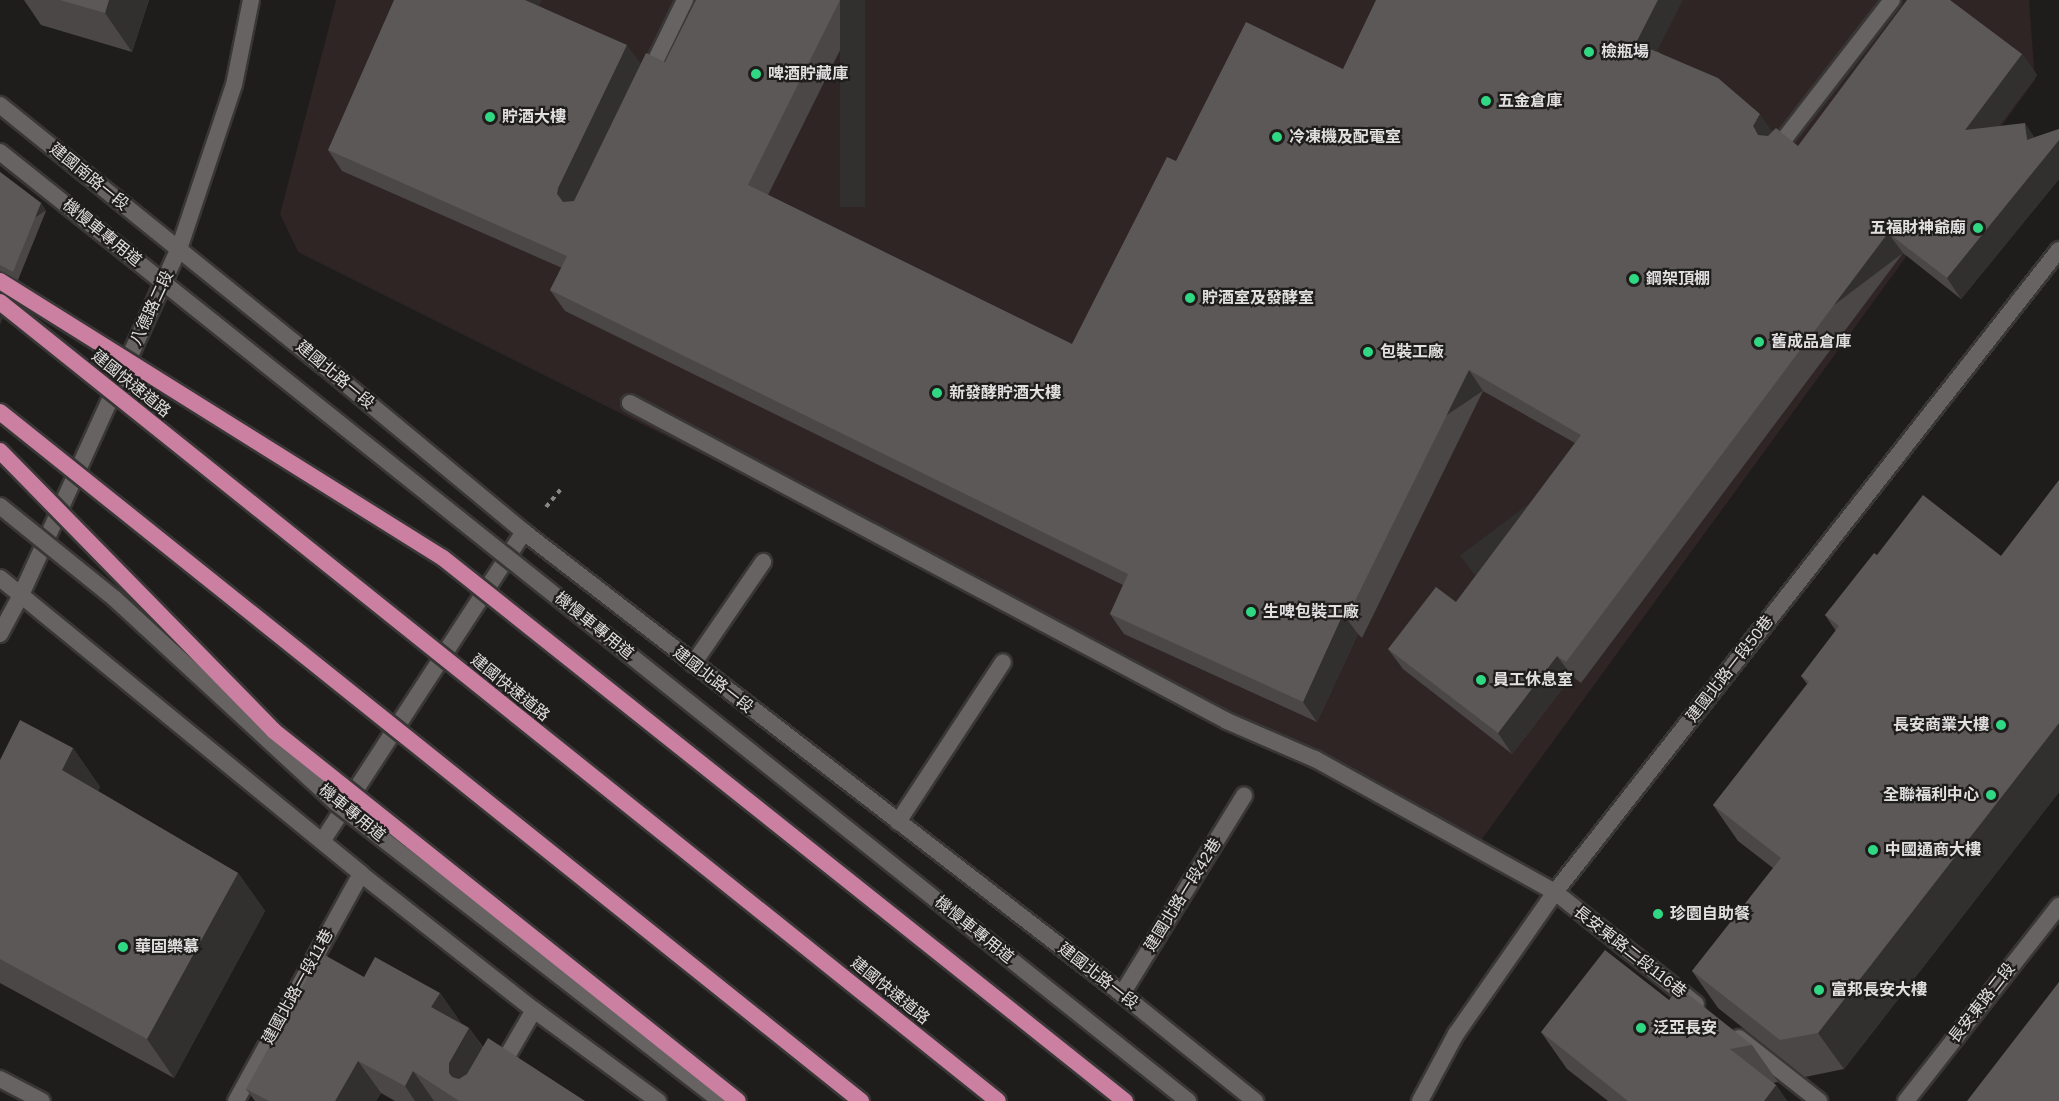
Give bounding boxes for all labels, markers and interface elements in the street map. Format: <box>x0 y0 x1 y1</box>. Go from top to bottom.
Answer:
place label: 檢瓶場 <box>1601 42 1649 62</box>
marker: 檢瓶場 <box>1582 45 1596 59</box>
place label: 啤酒貯藏庫 <box>768 64 848 84</box>
marker: 啤酒貯藏庫 <box>749 67 763 81</box>
place label: 五金倉庫 <box>1498 91 1562 111</box>
marker: 五金倉庫 <box>1479 94 1493 108</box>
place label: 貯酒大樓 <box>502 107 566 127</box>
marker: 貯酒大樓 <box>483 110 497 124</box>
place label: 冷凍機及配電室 <box>1289 127 1401 147</box>
marker: 冷凍機及配電室 <box>1270 130 1284 144</box>
street label: 建國南路一段 <box>46 139 132 215</box>
street label: 機慢車專用道 <box>59 195 145 271</box>
place label: 五福財神爺廟 <box>1870 218 1966 238</box>
marker: 五福財神爺廟 <box>1971 221 1985 235</box>
street label: 八德路二段 <box>126 268 178 348</box>
place label: 鋼架頂棚 <box>1646 269 1710 289</box>
marker: 鋼架頂棚 <box>1627 272 1641 286</box>
place label: 貯酒室及發酵室 <box>1202 288 1314 308</box>
marker: 貯酒室及發酵室 <box>1183 291 1197 305</box>
place label: 舊成品倉庫 <box>1771 332 1851 352</box>
marker: 舊成品倉庫 <box>1752 335 1766 349</box>
street label: 建國北路一段 <box>292 337 378 413</box>
place label: 包裝工廠 <box>1380 342 1444 362</box>
marker: 包裝工廠 <box>1361 345 1375 359</box>
street label: 建國快速道路 <box>88 346 174 422</box>
place label: 新發酵貯酒大樓 <box>949 383 1061 403</box>
marker: 新發酵貯酒大樓 <box>930 386 944 400</box>
street label: 機慢車專用道 <box>551 588 637 664</box>
place label: 生啤包裝工廠 <box>1263 602 1359 622</box>
marker: 生啤包裝工廠 <box>1244 605 1258 619</box>
street label: 建國北路一段50巷 <box>1682 612 1778 726</box>
street label: 建國北路一段 <box>669 643 757 717</box>
street label: 建國快速道路 <box>467 650 553 726</box>
place label: 員工休息室 <box>1493 670 1573 690</box>
marker: 員工休息室 <box>1474 673 1488 687</box>
place label: 長安商業大樓 <box>1893 715 1989 735</box>
marker: 長安商業大樓 <box>1994 718 2008 732</box>
street label: 機車專用道 <box>315 780 389 846</box>
place label: 全聯福利中心 <box>1883 785 1979 805</box>
marker: 全聯福利中心 <box>1984 788 1998 802</box>
street label: 建國北路一段42巷 <box>1140 835 1226 955</box>
place label: 中國通商大樓 <box>1885 840 1981 860</box>
marker: 中國通商大樓 <box>1866 843 1880 857</box>
street label: 機慢車專用道 <box>931 892 1017 968</box>
street label: 長安東路二段116巷 <box>1570 902 1690 1002</box>
place label: 珍園自助餐 <box>1670 904 1750 924</box>
marker: 珍園自助餐 <box>1651 907 1665 921</box>
street label: 建國北路一段11巷 <box>258 926 338 1048</box>
place label: 華固樂慕 <box>135 937 199 957</box>
street label: 建國北路一段 <box>1054 939 1142 1013</box>
marker: 華固樂慕 <box>116 940 130 954</box>
street label: 建國快速道路 <box>847 953 933 1029</box>
street label: 長安東路二段 <box>1945 959 2019 1047</box>
place label: 富邦長安大樓 <box>1831 980 1927 1000</box>
marker: 富邦長安大樓 <box>1812 983 1826 997</box>
place label: 泛亞長安 <box>1653 1018 1717 1038</box>
marker: 泛亞長安 <box>1634 1021 1648 1035</box>

